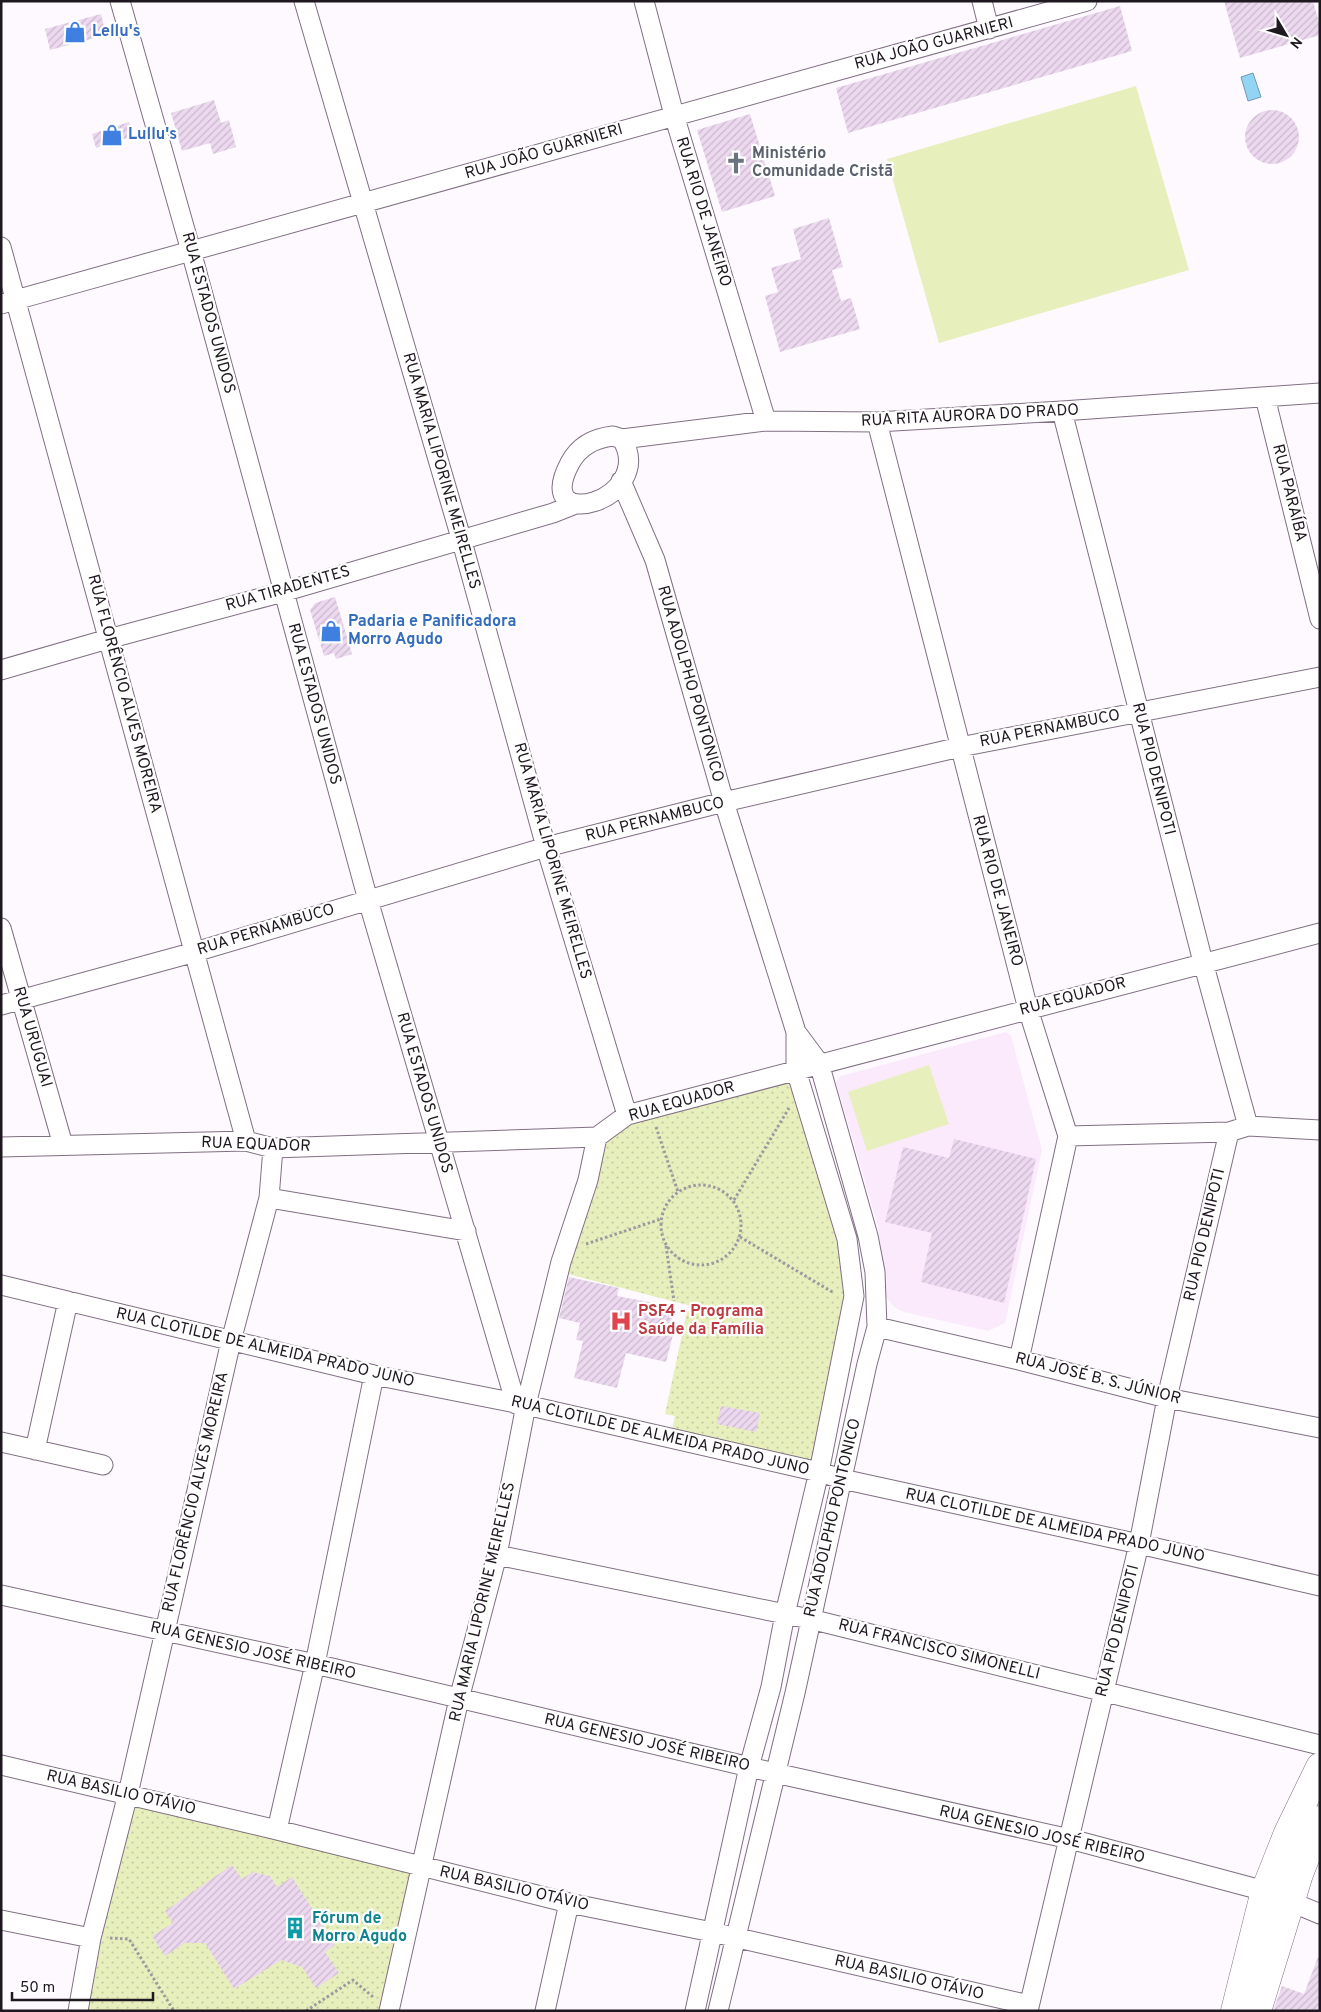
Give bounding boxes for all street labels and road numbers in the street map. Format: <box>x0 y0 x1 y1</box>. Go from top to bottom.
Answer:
street label: RUA JOÃO GUARNIERI <box>852 10 1016 75</box>
street label: RUA JOÃO GUARNIERI <box>462 117 625 184</box>
street label: RUA RIO DE JANEIRO <box>671 135 735 289</box>
street label: RUA ESTADOS UNIDOS <box>177 230 239 396</box>
street label: RUA MARIA LIPORINE MEIRELLES <box>398 350 484 592</box>
street label: RUA RITA AURORA DO PRADO <box>860 400 1080 432</box>
street label: RUA PARAÍBA <box>1267 442 1313 544</box>
street label: RUA TIRADENTES <box>223 562 353 616</box>
street label: RUA FLORÊNCIO ALVES MOREIRA <box>82 572 168 816</box>
street label: RUA ADOLPHO PONTONICO <box>652 583 728 785</box>
street label: RUA ESTADOS UNIDOS <box>283 621 345 787</box>
street label: RUA PIO DENIPOTI <box>1127 701 1179 837</box>
street label: RUA PERNAMBUCO <box>978 706 1122 752</box>
street label: RUA MARIA LIPORINE MEIRELLES <box>509 740 595 982</box>
street label: RUA PERNAMBUCO <box>583 793 727 847</box>
street label: RUA RIO DE JANEIRO <box>967 813 1027 969</box>
street label: RUA PERNAMBUCO <box>195 900 337 960</box>
street label: RUA EQUADOR <box>1017 973 1129 1021</box>
street label: RUA URUGUAI <box>8 984 56 1090</box>
street label: RUA ESTADOS UNIDOS <box>391 1010 457 1176</box>
street label: RUA EQUADOR <box>627 1077 737 1127</box>
street label: RUA EQUADOR <box>201 1133 311 1157</box>
street label: RUA PIO DENIPOTI <box>1180 1167 1230 1303</box>
street label: RUA CLOTILDE DE ALMEIDA PRADO JUNO <box>114 1304 416 1392</box>
street label: RUA JOSÉ B. S. JÚNIOR <box>1013 1347 1184 1409</box>
street label: RUA FLORÊNCIO ALVES MOREIRA <box>157 1369 233 1614</box>
street label: RUA CLOTILDE DE ALMEIDA PRADO JUNO <box>509 1392 811 1480</box>
street label: RUA ADOLPHO PONTONICO <box>800 1417 866 1619</box>
street label: RUA MARIA LIPORINE MEIRELLES <box>446 1480 520 1724</box>
street label: RUA CLOTILDE DE ALMEIDA PRADO JUNO <box>903 1484 1207 1568</box>
street label: RUA PIO DENIPOTI <box>1092 1563 1144 1699</box>
street label: RUA FRANCISCO SIMONELLI <box>836 1615 1042 1685</box>
street label: RUA GENESIO JOSÉ RIBEIRO <box>148 1616 358 1684</box>
street label: RUA GENESIO JOSÉ RIBEIRO <box>542 1708 752 1776</box>
street label: RUA BASILIO OTÁVIO <box>44 1764 198 1820</box>
street label: RUA GENESIO JOSÉ RIBEIRO <box>937 1800 1147 1868</box>
street label: RUA BASILIO OTÁVIO <box>437 1860 591 1916</box>
street label: RUA BASILIO OTÁVIO <box>832 1949 986 2005</box>

